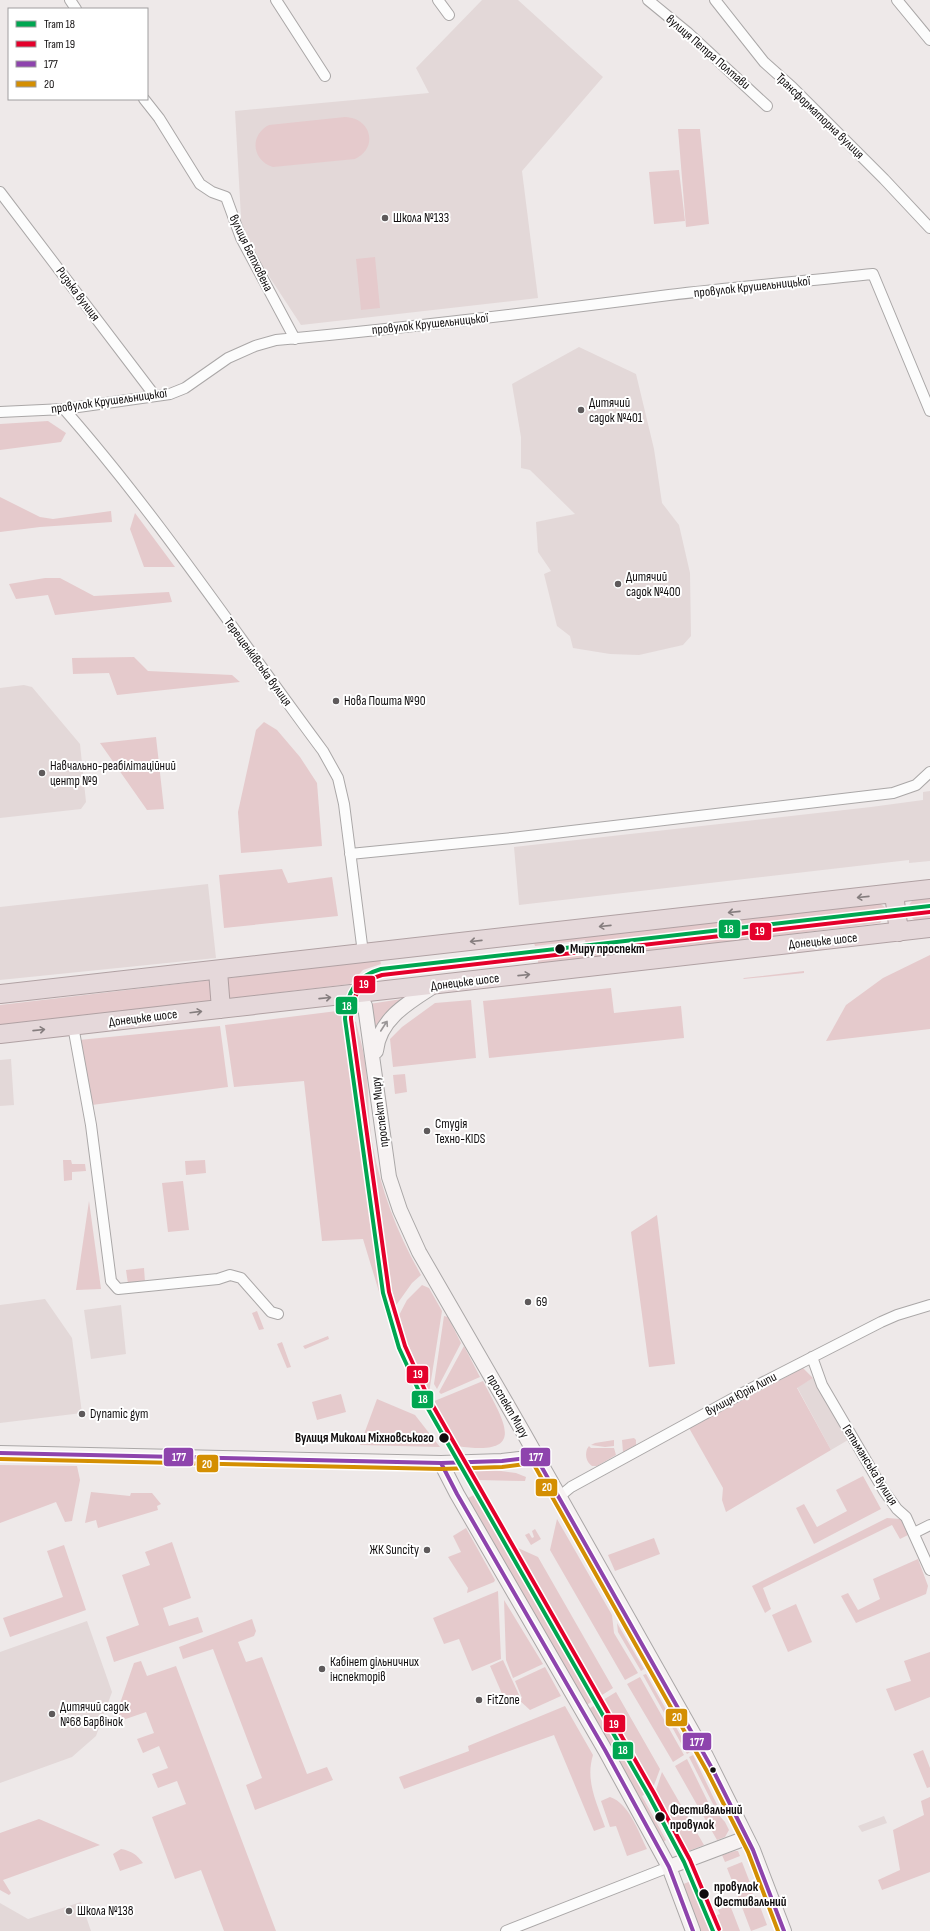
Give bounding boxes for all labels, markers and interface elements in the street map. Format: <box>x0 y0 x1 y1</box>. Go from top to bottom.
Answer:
legend <box>8 8 148 100</box>
street label: вулиця Петра Полтави <box>663 11 753 93</box>
text: Tram 18 <box>44 17 75 32</box>
text: Tram 19 <box>44 37 75 52</box>
text: 177 <box>44 57 58 72</box>
street label: Трансформаторна вулиця <box>772 70 868 162</box>
text: 20 <box>44 77 54 92</box>
place label: Школа №133 <box>393 210 449 226</box>
street label: вулиця Бетховена <box>226 212 276 294</box>
marker: Школа №133 <box>380 213 390 223</box>
street label: Ризька вулиця <box>52 264 104 324</box>
street label: провулок Крушельницької <box>693 273 812 301</box>
street label: провулок Крушельницької <box>371 310 490 338</box>
street label: провулок Крушельницької <box>50 385 169 417</box>
place label: Дитячий садок №401 <box>589 395 643 426</box>
marker: Дитячий садок №401 <box>576 405 586 415</box>
place label: Дитячий садок №400 <box>626 569 681 600</box>
marker: Дитячий садок №400 <box>613 579 623 589</box>
street label: Терещенківська вулиця <box>221 615 295 709</box>
place label: Нова Пошта №90 <box>344 693 426 709</box>
marker: Нова Пошта №90 <box>331 696 341 706</box>
place label: Навчально-реабілітаційний центр №9 <box>50 758 176 789</box>
marker: Навчально-реабілітаційний центр №9 <box>37 768 47 778</box>
one-way arrow <box>857 893 870 901</box>
one-way arrow <box>728 908 741 915</box>
line badge: 18 <box>718 919 741 939</box>
one-way arrow <box>599 922 612 930</box>
line badge: 19 <box>749 922 772 941</box>
text: 18 <box>724 923 734 936</box>
text: 19 <box>755 925 765 938</box>
street label: Донецьке шосе <box>788 929 858 953</box>
one-way arrow <box>470 937 483 945</box>
place label: Миру проспект <box>570 941 645 957</box>
marker: Миру проспект <box>553 942 567 956</box>
street label: Донецьке шосе <box>430 970 500 994</box>
one-way arrow <box>517 971 530 979</box>
line badge: 19 <box>353 975 376 994</box>
text: 19 <box>359 978 369 991</box>
one-way arrow <box>318 994 331 1002</box>
line badge: 18 <box>335 996 358 1015</box>
text: 18 <box>342 1000 352 1013</box>
street label: Донецьке шосе <box>108 1006 178 1030</box>
one-way arrow <box>189 1008 202 1016</box>
one-way arrow <box>380 1021 388 1032</box>
one-way arrow <box>32 1026 45 1034</box>
street label: проспект Миру <box>368 1076 392 1148</box>
place label: Студія Техно-KIDS <box>435 1116 486 1147</box>
marker: Студія Техно-KIDS <box>422 1126 432 1136</box>
place label: 69 <box>536 1294 548 1310</box>
marker: 69 <box>523 1297 533 1307</box>
line badge: 19 <box>406 1365 429 1384</box>
text: 19 <box>413 1368 423 1381</box>
street label: вулиця Юрія Липи <box>703 1369 779 1419</box>
street label: проспект Миру <box>483 1371 533 1441</box>
line badge: 18 <box>411 1390 434 1409</box>
text: 18 <box>418 1393 428 1406</box>
place label: Dynamic gym <box>90 1406 148 1422</box>
marker: Dynamic gym <box>77 1409 87 1419</box>
street label: Гетьманська вулиця <box>839 1422 901 1508</box>
place label: Вулиця Миколи Міхновського <box>295 1430 434 1446</box>
marker: Вулиця Миколи Міхновського <box>437 1431 451 1445</box>
line badge: 177 <box>163 1447 194 1467</box>
line badge: 177 <box>520 1447 551 1467</box>
text: 177 <box>172 1451 186 1464</box>
text: 177 <box>529 1451 543 1464</box>
line badge: 20 <box>196 1454 219 1473</box>
text: 20 <box>202 1458 212 1471</box>
line badge: 20 <box>535 1478 558 1497</box>
text: 20 <box>542 1481 552 1494</box>
place label: ЖК Suncity <box>369 1542 419 1558</box>
marker: ЖК Suncity <box>422 1545 432 1555</box>
place label: Кабінет дільничних інспекторів <box>330 1654 419 1685</box>
marker: Кабінет дільничних інспекторів <box>317 1664 327 1674</box>
place label: FitZone <box>487 1692 520 1708</box>
marker: FitZone <box>474 1695 484 1705</box>
place label: Дитячий садок №68 Барвінок <box>60 1699 129 1730</box>
line badge: 20 <box>665 1708 688 1727</box>
marker: Дитячий садок №68 Барвінок <box>47 1709 57 1719</box>
text: 20 <box>672 1711 682 1724</box>
line badge: 19 <box>603 1714 626 1733</box>
text: 19 <box>609 1718 619 1731</box>
line badge: 177 <box>682 1732 712 1751</box>
text: 177 <box>690 1736 704 1749</box>
line badge: 18 <box>612 1741 634 1760</box>
text: 18 <box>618 1744 628 1757</box>
unlabelled marker <box>708 1765 718 1775</box>
place label: Фестивальний провулок <box>670 1802 743 1833</box>
marker: Фестивальний провулок <box>653 1810 667 1824</box>
place label: провулок Фестивальний <box>714 1879 787 1910</box>
marker: провулок Фестивальний <box>697 1887 711 1901</box>
place label: Школа №138 <box>77 1903 134 1919</box>
marker: Школа №138 <box>64 1906 74 1916</box>

